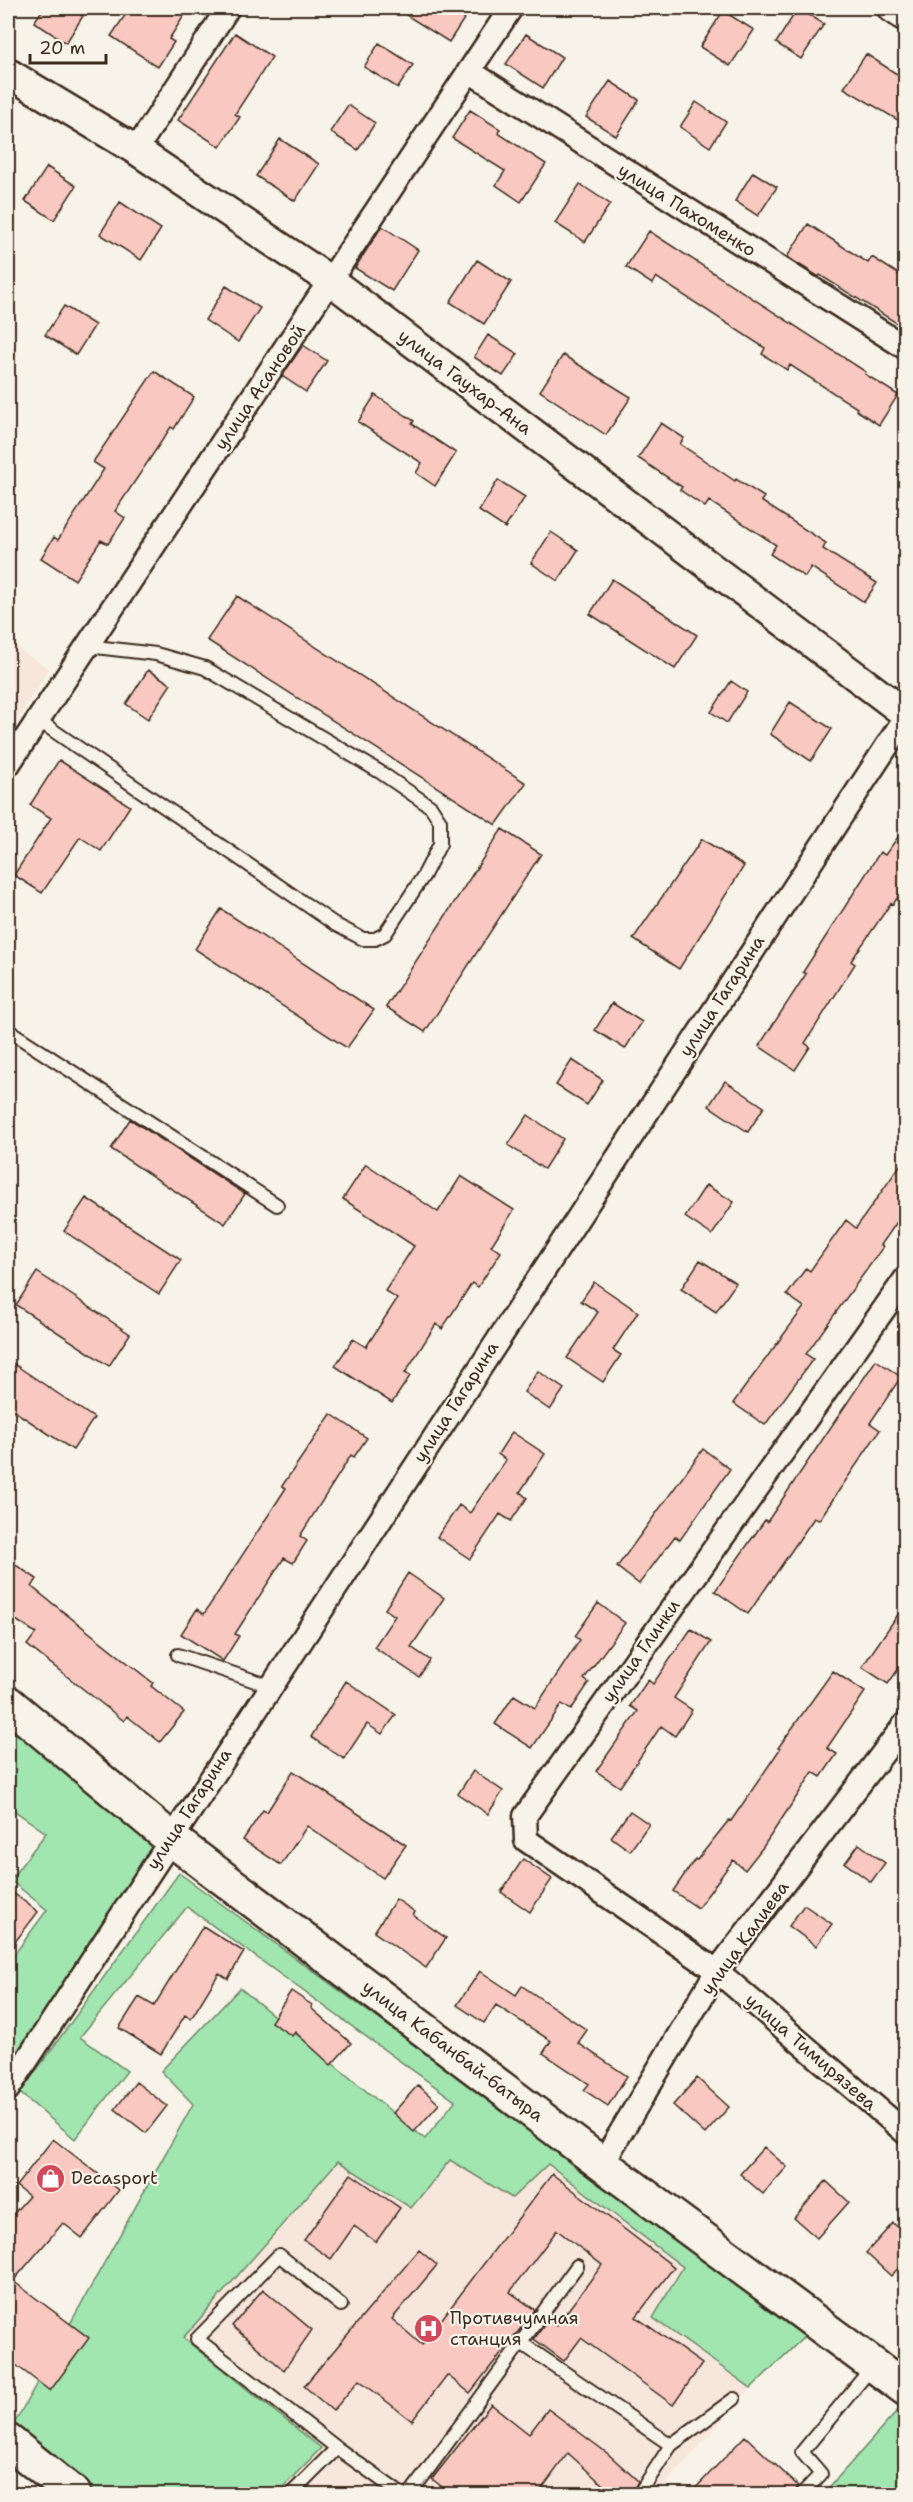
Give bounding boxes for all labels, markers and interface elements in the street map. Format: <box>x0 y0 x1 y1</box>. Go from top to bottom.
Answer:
scale bar <box>30 27 106 65</box>
text: 20 m <box>39 36 85 60</box>
street label: улица Пахоменко <box>614 158 760 262</box>
street label: улица Асановой <box>209 319 311 455</box>
street label: улица Гаухар-Ана <box>393 324 537 440</box>
street label: улица Гагарина <box>674 931 770 1061</box>
street label: улица Гагарина <box>408 1337 504 1467</box>
street label: улица Глинки <box>596 1594 686 1707</box>
street label: улица Гагарина <box>141 1744 237 1874</box>
street label: улица Калиева <box>696 1876 794 2000</box>
street label: улица Кабанбай-батыра <box>357 1975 549 2127</box>
street label: улица Тимирязева <box>740 1988 882 2116</box>
shop icon: Decasport <box>34 2162 66 2194</box>
place label: Decasport <box>71 2166 158 2190</box>
place label: Противчумная станция <box>450 2306 579 2351</box>
hospital icon: Противчумная станция <box>413 2312 445 2344</box>

